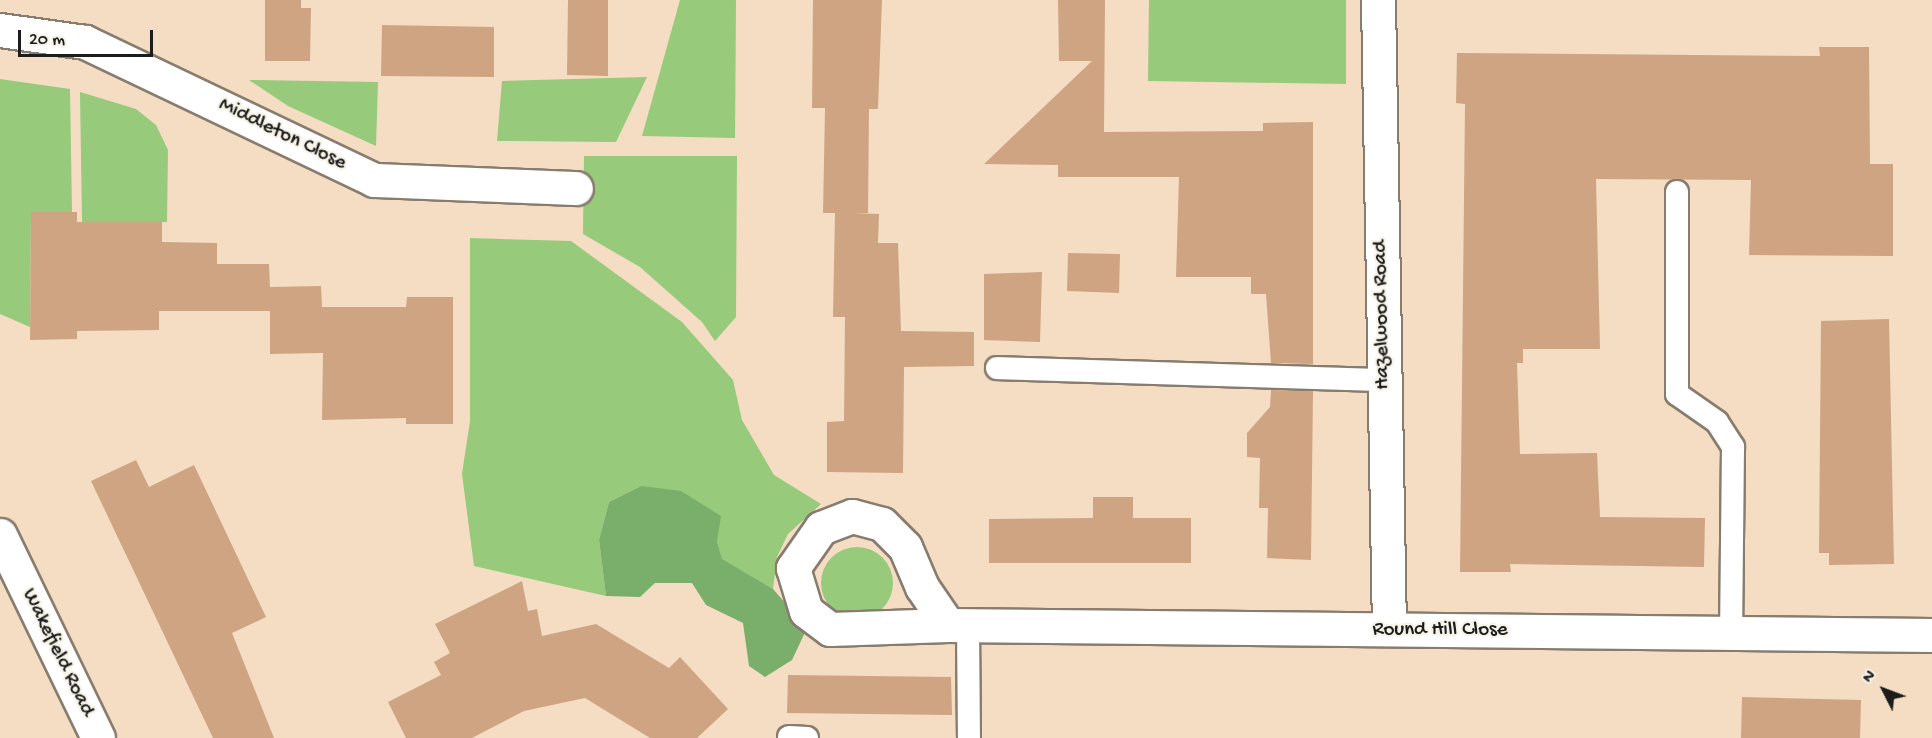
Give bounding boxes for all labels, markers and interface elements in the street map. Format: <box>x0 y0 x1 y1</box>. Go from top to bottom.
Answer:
scale bar <box>21 18 156 56</box>
text: 20 m <box>29 30 65 51</box>
street label: Middleton Close <box>214 93 350 177</box>
street label: Hazelwood Road <box>1369 240 1397 390</box>
street label: Wakefield Road <box>15 585 99 721</box>
street label: Round Hill Close <box>1372 618 1508 644</box>
north arrow <box>1854 660 1914 720</box>
text: N <box>1860 667 1881 688</box>

